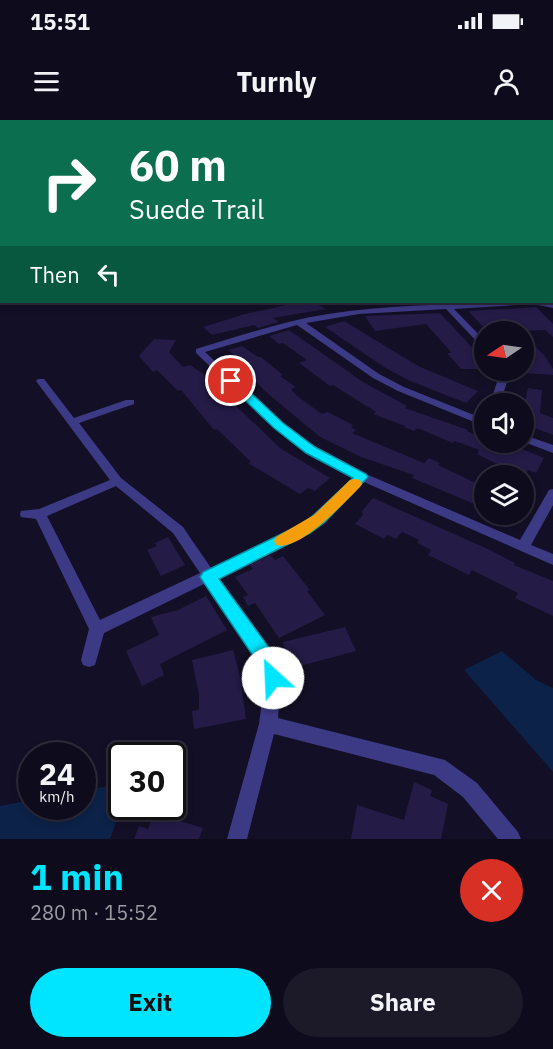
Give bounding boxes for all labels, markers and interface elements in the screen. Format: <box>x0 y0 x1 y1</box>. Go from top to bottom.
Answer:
text: 15:51 <box>30 7 90 36</box>
text: Turnly <box>236 64 317 99</box>
icon: menu <box>30 65 63 98</box>
icon: person <box>490 65 523 98</box>
text: 60 m <box>129 138 227 193</box>
icon: right <box>30 144 108 222</box>
text: Suede Trail <box>129 191 264 226</box>
icon: left <box>92 258 125 291</box>
text: Then <box>30 260 80 289</box>
north arrow <box>474 321 534 381</box>
map controls <box>474 321 534 525</box>
pin <box>205 355 256 406</box>
icon: arrive <box>214 364 247 397</box>
button: sound <box>474 393 534 453</box>
button: layers <box>474 465 534 525</box>
position arrow <box>241 646 305 710</box>
speed limit sign: 30 <box>108 742 186 820</box>
text: 24 <box>39 754 75 793</box>
text: km/h <box>39 787 75 806</box>
text: 1 min <box>30 853 124 900</box>
button: close <box>460 859 523 922</box>
text: 280 m · 15:52 <box>30 899 158 926</box>
button: Exit <box>30 968 271 1037</box>
button: Share <box>283 968 523 1037</box>

